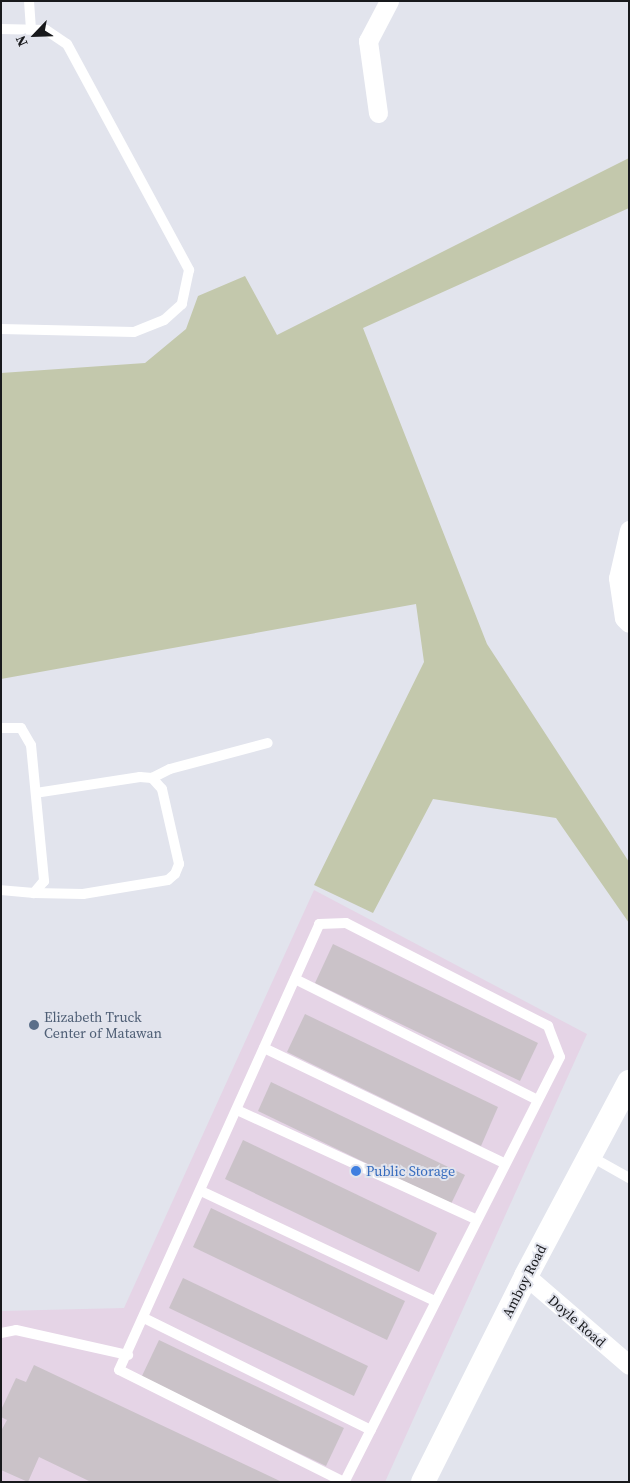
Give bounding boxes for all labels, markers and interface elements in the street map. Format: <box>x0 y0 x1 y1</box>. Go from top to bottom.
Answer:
north arrow <box>10 10 60 60</box>
text: N <box>10 32 33 50</box>
place label: Elizabeth Truck Center of Matawan <box>44 1009 162 1042</box>
marker: Elizabeth Truck Center of Matawan <box>28 1019 40 1031</box>
place label: Public Storage <box>366 1163 455 1179</box>
marker: Public Storage <box>350 1165 362 1177</box>
street label: Amboy Road <box>498 1242 550 1320</box>
street label: Doyle Road <box>545 1291 609 1351</box>

